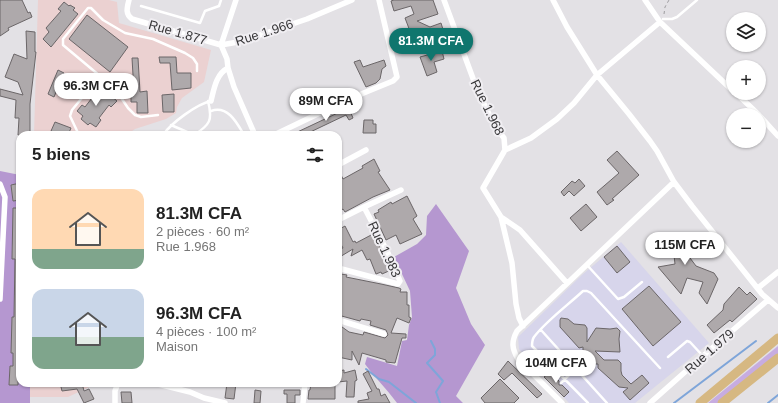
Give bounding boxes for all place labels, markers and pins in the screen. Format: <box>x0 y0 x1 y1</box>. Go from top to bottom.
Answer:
pin: 81.3M CFA <box>385 28 477 62</box>
pin: 96.3M CFA <box>50 73 142 107</box>
pin: 89M CFA <box>289 88 363 122</box>
pin: 115M CFA <box>644 232 726 266</box>
pin: 104M CFA <box>515 350 597 384</box>

